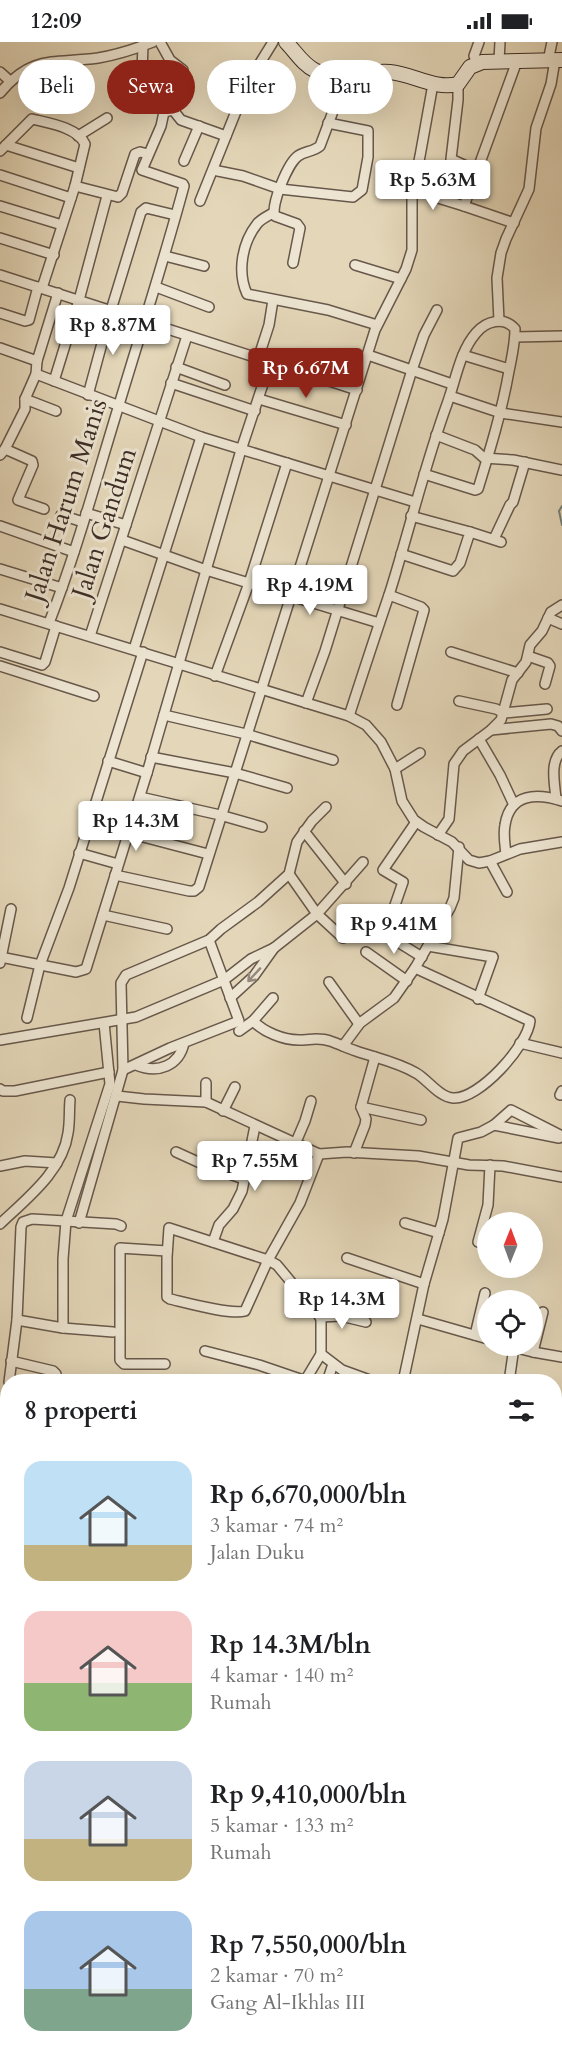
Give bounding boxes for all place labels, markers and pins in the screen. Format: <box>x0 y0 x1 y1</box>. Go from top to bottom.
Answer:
pin: Rp 5.63M <box>371 160 495 211</box>
pin: Rp 8.87M <box>51 305 175 356</box>
pin: Rp 6.67M <box>244 348 368 399</box>
pin: Rp 4.19M <box>248 565 372 616</box>
pin: Rp 14.3M <box>74 801 198 852</box>
pin: Rp 9.41M <box>332 904 456 955</box>
pin: Rp 7.55M <box>193 1141 317 1192</box>
pin: Rp 14.3M <box>280 1279 404 1330</box>

